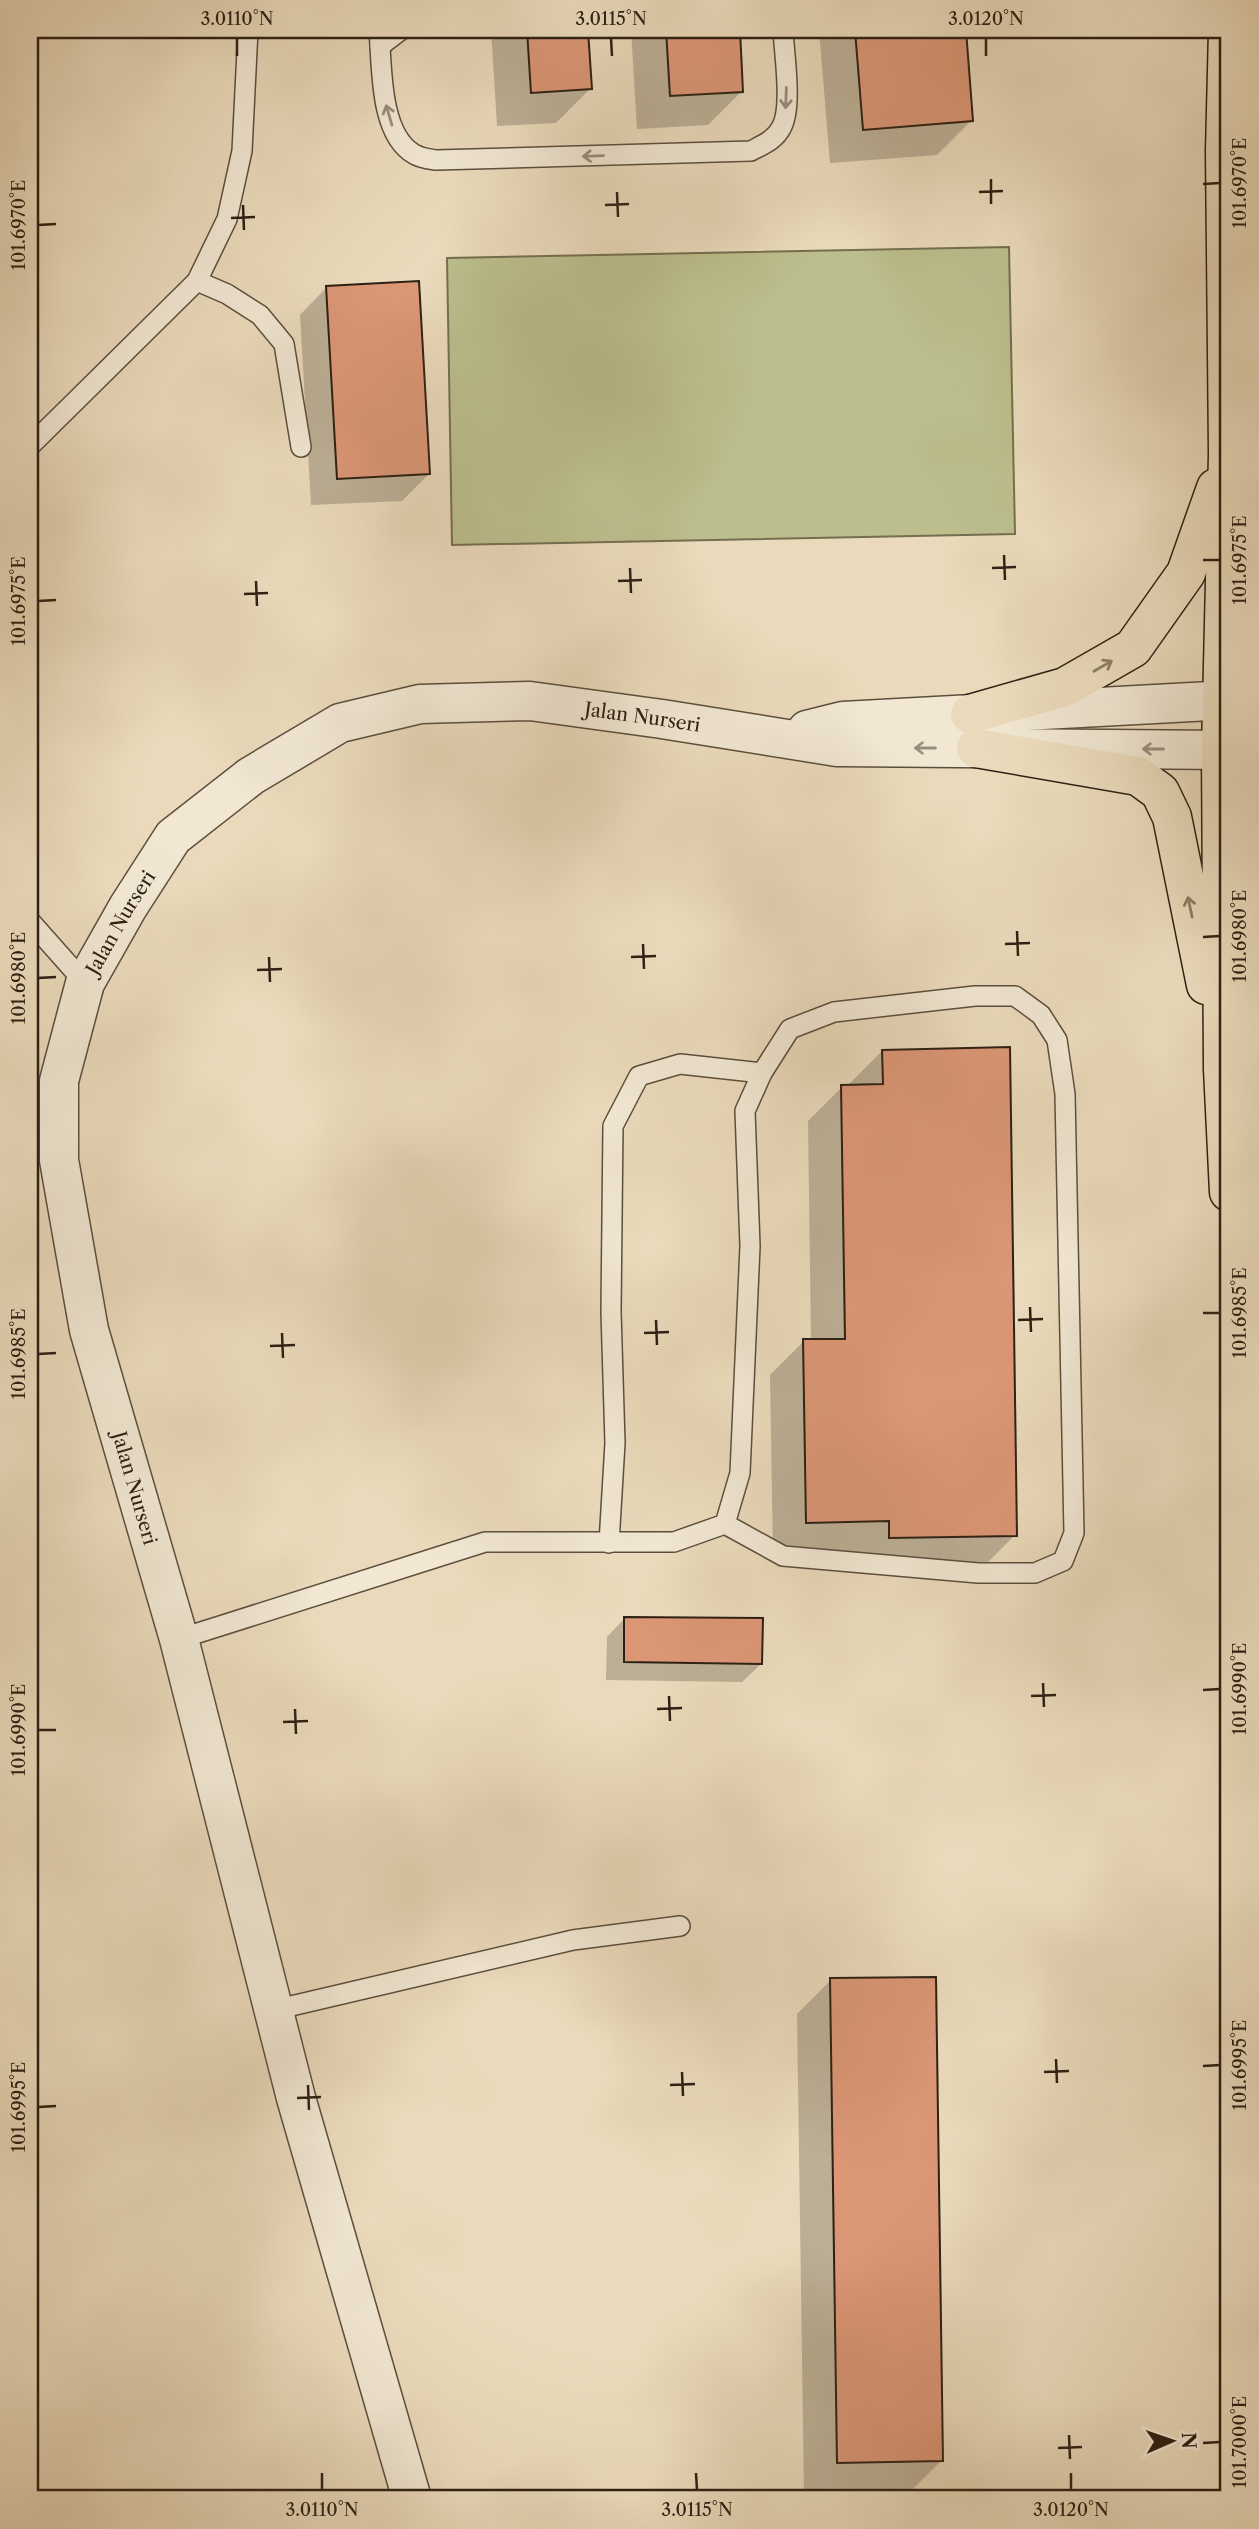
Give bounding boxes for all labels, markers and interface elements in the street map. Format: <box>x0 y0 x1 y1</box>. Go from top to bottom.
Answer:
text: 3.0110°N <box>200 8 274 30</box>
text: 3.0115°N <box>575 8 647 30</box>
text: 3.0120°N <box>948 8 1024 30</box>
one-way arrow <box>779 86 792 109</box>
one-way arrow <box>381 104 394 126</box>
text: 101.6970°E <box>1229 137 1251 229</box>
one-way arrow <box>582 149 605 162</box>
text: 101.6970°E <box>8 179 30 271</box>
text: 101.6975°E <box>1229 515 1251 605</box>
text: 101.6975°E <box>8 556 30 646</box>
one-way arrow <box>1092 658 1112 672</box>
street label: Jalan Nurseri <box>580 697 702 737</box>
one-way arrow <box>914 741 937 755</box>
one-way arrow <box>1141 742 1164 756</box>
street label: Jalan Nurseri <box>80 866 160 981</box>
text: 101.6980°E <box>1229 890 1251 982</box>
one-way arrow <box>1182 896 1196 919</box>
text: 101.6980°E <box>8 932 30 1024</box>
text: 101.6985°E <box>1229 1267 1251 1359</box>
text: 101.6985°E <box>8 1308 30 1400</box>
street label: Jalan Nurseri <box>107 1426 162 1548</box>
text: 101.6990°E <box>1229 1643 1251 1735</box>
text: 101.6990°E <box>8 1684 30 1776</box>
text: 101.6995°E <box>1229 2019 1251 2111</box>
text: 101.6995°E <box>8 2061 30 2153</box>
text: 101.7000°E <box>1229 2396 1251 2488</box>
north arrow <box>1136 2406 1206 2476</box>
text: N <box>1177 2432 1200 2449</box>
text: 3.0110°N <box>285 2499 359 2521</box>
text: 3.0115°N <box>661 2499 733 2521</box>
text: 3.0120°N <box>1033 2499 1109 2521</box>

